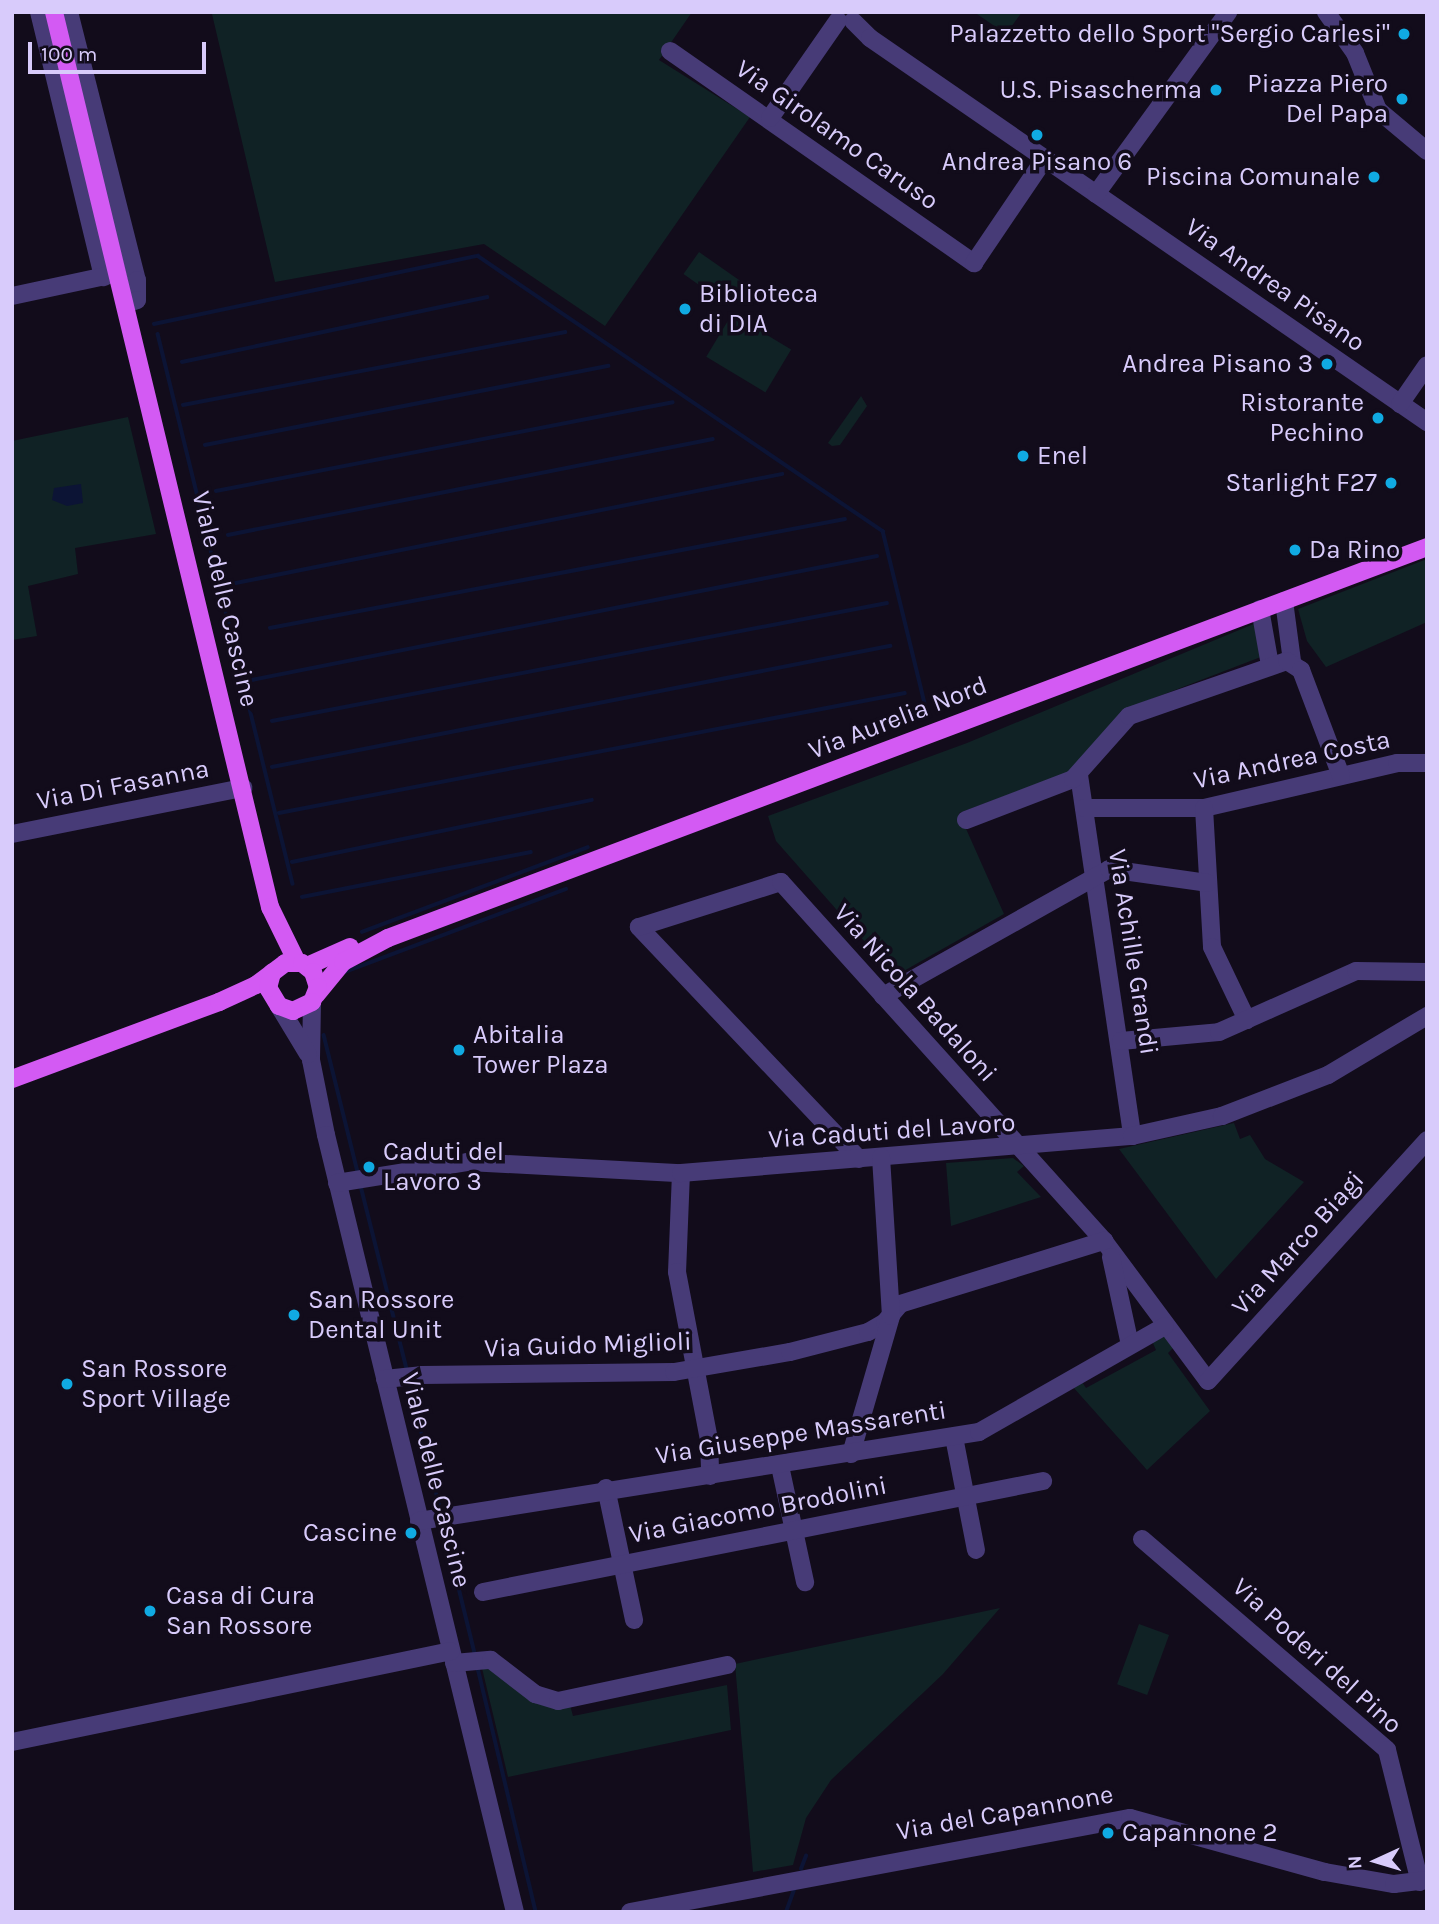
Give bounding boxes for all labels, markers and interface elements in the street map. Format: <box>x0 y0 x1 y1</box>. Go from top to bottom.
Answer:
place label: Palazzetto dello Sport "Sergio Carlesi" <box>949 18 1390 50</box>
marker: Palazzetto dello Sport "Sergio Carlesi" <box>1396 26 1412 42</box>
scale bar <box>32 28 210 72</box>
text: 100 m <box>41 42 98 66</box>
street label: Via Girolamo Caruso <box>730 53 944 217</box>
place label: Piazza Piero Del Papa <box>1247 68 1388 130</box>
place label: U.S. Pisascherma <box>1000 74 1202 106</box>
marker: U.S. Pisascherma <box>1208 82 1224 98</box>
marker: Piazza Piero Del Papa <box>1394 91 1410 107</box>
marker: Andrea Pisano 6 <box>1029 127 1045 143</box>
place label: Andrea Pisano 6 <box>942 146 1132 178</box>
place label: Piscina Comunale <box>1146 161 1360 193</box>
marker: Piscina Comunale <box>1366 169 1382 185</box>
street label: Via Andrea Pisano <box>1179 211 1371 359</box>
place label: Biblioteca di DIA <box>699 278 818 340</box>
marker: Biblioteca di DIA <box>677 301 693 317</box>
place label: Andrea Pisano 3 <box>1122 348 1313 380</box>
marker: Andrea Pisano 3 <box>1319 356 1335 372</box>
place label: Ristorante Pechino <box>1240 387 1364 448</box>
marker: Ristorante Pechino <box>1370 410 1386 426</box>
place label: Enel <box>1037 440 1088 472</box>
marker: Enel <box>1015 448 1031 464</box>
place label: Starlight F27 <box>1226 467 1377 499</box>
marker: Starlight F27 <box>1383 475 1399 491</box>
street label: Viale delle Cascine <box>185 488 265 710</box>
place label: Da Rino <box>1309 534 1400 566</box>
marker: Da Rino <box>1287 542 1303 558</box>
street label: Via Aurelia Nord <box>804 670 992 766</box>
street label: Via Andrea Costa <box>1191 724 1393 796</box>
street label: Via Di Fasanna <box>34 753 212 817</box>
street label: Via Achille Grandi <box>1101 847 1165 1057</box>
street label: Via Nicola Badaloni <box>827 898 1003 1088</box>
place label: Abitalia Tower Plaza <box>473 1019 609 1080</box>
marker: Abitalia Tower Plaza <box>451 1042 467 1058</box>
street label: Via Caduti del Lavoro <box>767 1107 1017 1155</box>
place label: Caduti del Lavoro 3 <box>383 1136 504 1198</box>
marker: Caduti del Lavoro 3 <box>361 1159 377 1175</box>
street label: Via Marco Biagi <box>1225 1165 1371 1321</box>
place label: San Rossore Dental Unit <box>308 1284 454 1346</box>
marker: San Rossore Dental Unit <box>286 1307 302 1323</box>
street label: Via Guido Miglioli <box>484 1326 692 1364</box>
place label: San Rossore Sport Village <box>81 1353 231 1414</box>
street label: Viale delle Cascine <box>394 1369 478 1591</box>
marker: San Rossore Sport Village <box>59 1376 75 1392</box>
street label: Via Giuseppe Massarenti <box>653 1395 949 1471</box>
street label: Via Giacomo Brodolini <box>627 1470 889 1550</box>
place label: Cascine <box>303 1517 397 1549</box>
marker: Cascine <box>403 1525 419 1541</box>
street label: Via Poderi del Pino <box>1226 1572 1408 1740</box>
place label: Casa di Cura San Rossore <box>166 1580 315 1642</box>
marker: Casa di Cura San Rossore <box>140 1601 160 1621</box>
street label: Via del Capannone <box>894 1779 1116 1847</box>
place label: Capannone 2 <box>1122 1817 1278 1849</box>
marker: Capannone 2 <box>1100 1825 1116 1841</box>
north arrow <box>1341 1826 1411 1896</box>
text: N <box>1344 1855 1366 1870</box>

